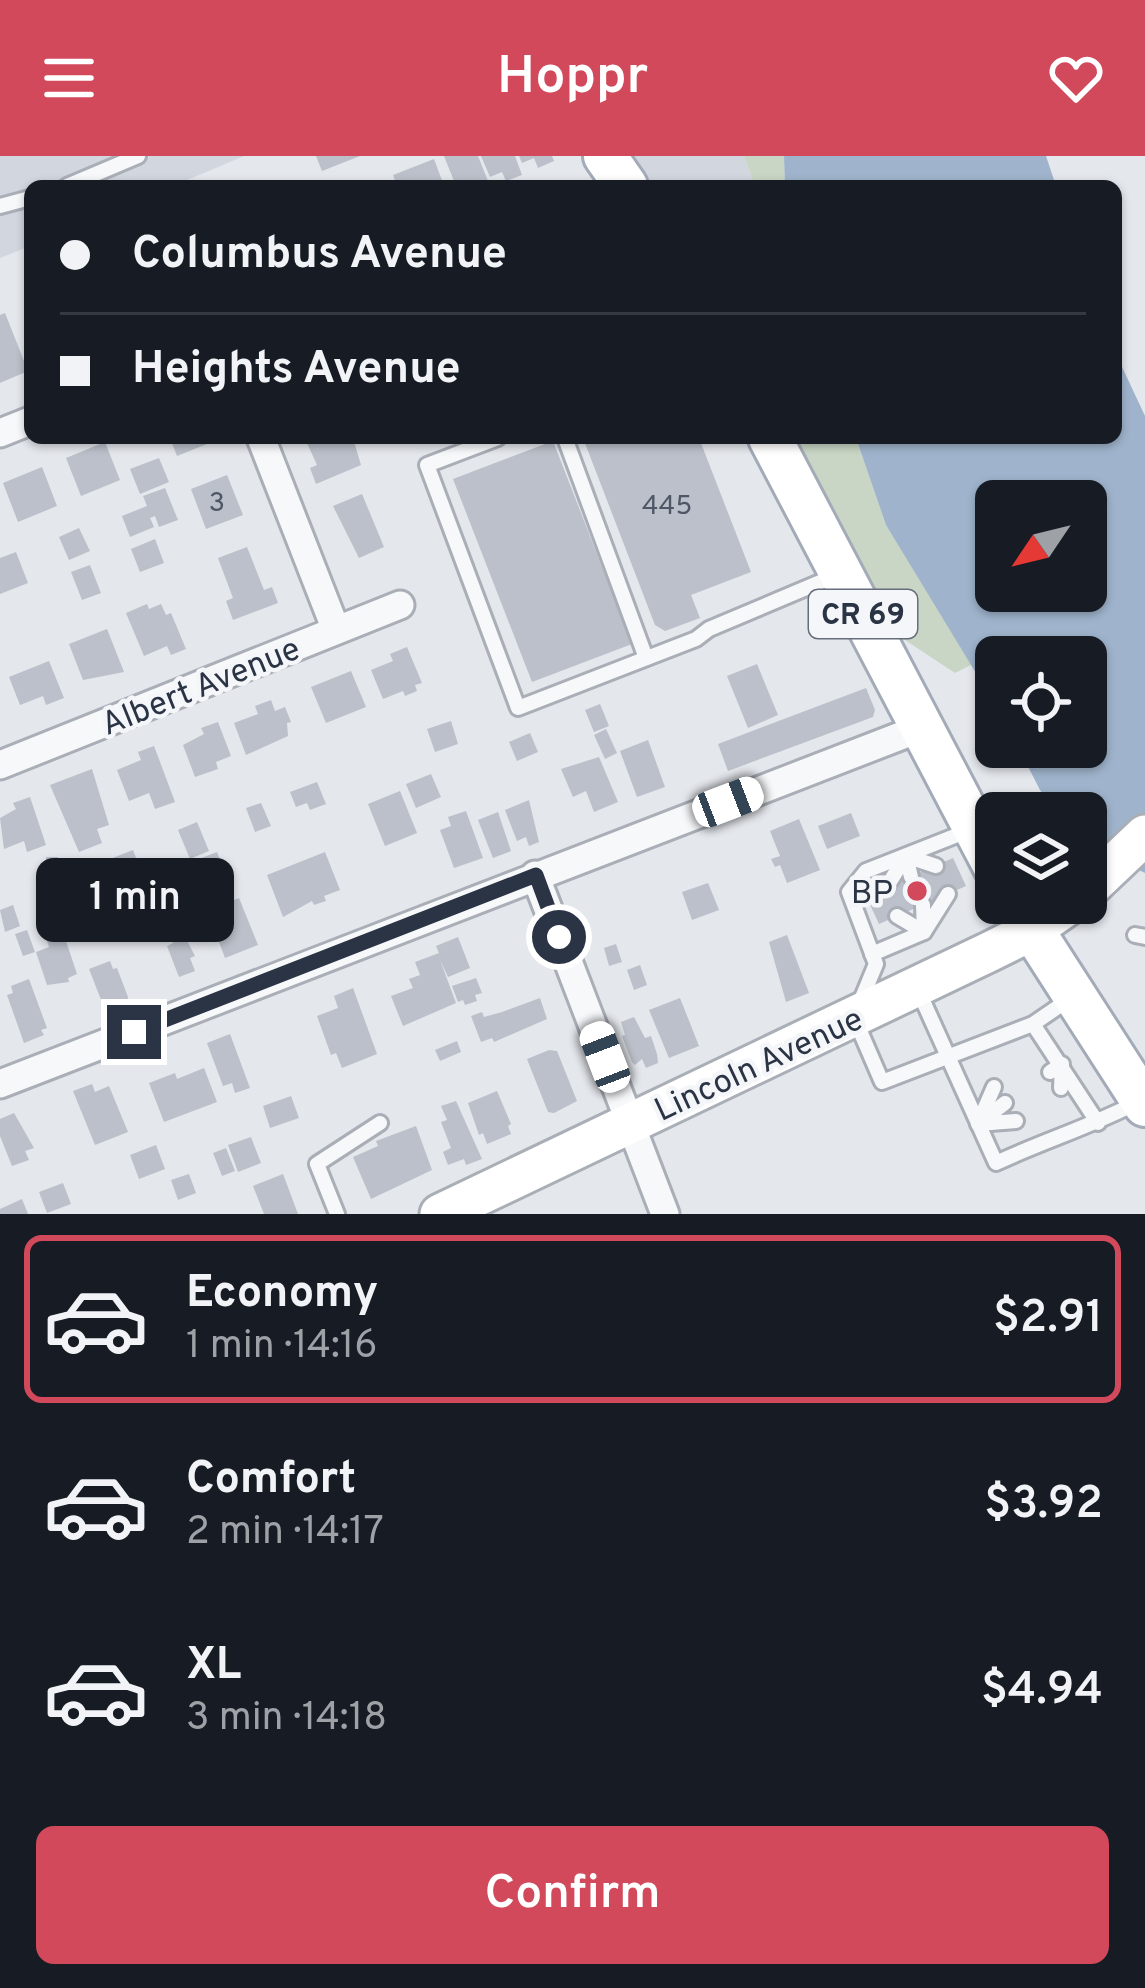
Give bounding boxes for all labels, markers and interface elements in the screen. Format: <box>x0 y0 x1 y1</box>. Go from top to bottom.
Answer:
text: Hoppr <box>497 44 648 113</box>
icon: menu <box>36 45 102 111</box>
icon: heart <box>1043 45 1109 111</box>
text: Columbus Avenue <box>132 227 507 284</box>
text: Heights Avenue <box>132 342 460 399</box>
north arrow <box>975 480 1107 612</box>
map controls <box>975 480 1107 924</box>
house number: 3 <box>209 487 225 521</box>
house number: 445 <box>642 490 692 524</box>
road number: CR 69 <box>809 590 917 638</box>
street label: Albert Avenue <box>96 630 307 748</box>
button: locate <box>975 636 1107 768</box>
car <box>688 772 768 832</box>
button: layers <box>975 792 1107 924</box>
callout: 1 min <box>35 858 233 942</box>
place label: BP <box>851 874 893 916</box>
text: 1 min <box>89 875 181 924</box>
marker: BP <box>904 878 930 904</box>
route start <box>532 910 586 964</box>
street label: Lincoln Avenue <box>649 1000 871 1133</box>
route end <box>107 1005 161 1059</box>
car <box>575 1017 635 1097</box>
icon: car <box>42 1265 150 1373</box>
text: Economy <box>186 1266 378 1323</box>
text: $2.91 <box>993 1291 1103 1348</box>
text: 1 min · 14:16 <box>186 1323 378 1372</box>
icon: car <box>42 1451 150 1559</box>
text: Comfort <box>186 1452 356 1509</box>
text: $3.92 <box>984 1477 1103 1534</box>
text: 2 min · 14:17 <box>186 1509 384 1558</box>
icon: car <box>42 1637 150 1745</box>
text: XL <box>186 1638 241 1695</box>
text: $4.94 <box>981 1663 1103 1720</box>
text: 3 min · 14:18 <box>186 1695 387 1744</box>
button: Confirm <box>36 1826 1109 1964</box>

